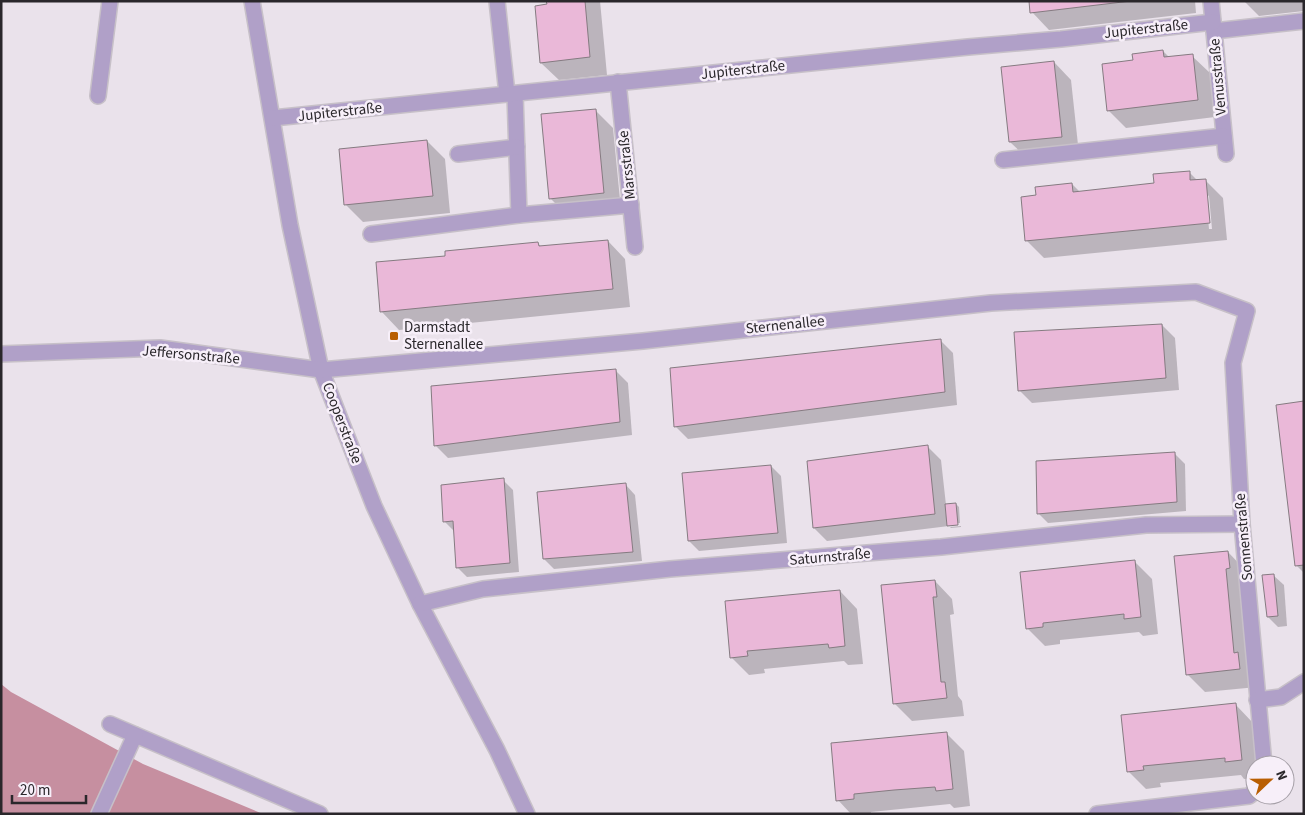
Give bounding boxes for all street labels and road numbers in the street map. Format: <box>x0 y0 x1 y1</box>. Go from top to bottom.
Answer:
street label: Jupiterstraße <box>1103 14 1189 44</box>
street label: Venusstraße <box>1204 38 1232 116</box>
street label: Jupiterstraße <box>700 55 786 85</box>
street label: Jupiterstraße <box>297 97 383 127</box>
street label: Marsstraße <box>613 129 641 201</box>
street label: Sternenallee <box>745 310 825 340</box>
street label: Jeffersonstraße <box>141 340 241 370</box>
street label: Cooperstraße <box>317 379 367 467</box>
street label: Sonnenstraße <box>1230 492 1258 582</box>
street label: Saturnstraße <box>788 543 872 571</box>

